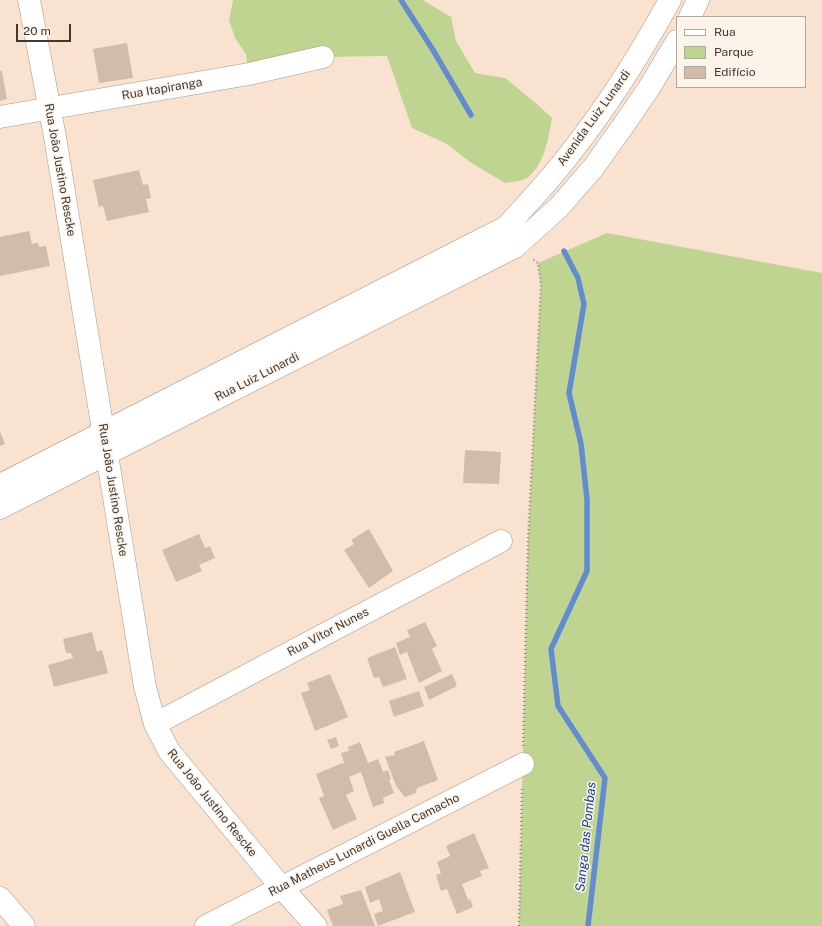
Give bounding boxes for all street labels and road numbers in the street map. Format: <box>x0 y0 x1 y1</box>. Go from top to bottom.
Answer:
street label: Avenida Luiz Lunardi <box>554 67 634 169</box>
street label: Rua Itapiranga <box>121 75 203 103</box>
street label: Rua João Justino Rescke <box>41 102 79 238</box>
street label: Rua Luiz Lunardi <box>213 350 301 404</box>
street label: Rua João Justino Rescke <box>95 422 131 558</box>
street label: Rua Vítor Nunes <box>285 604 371 660</box>
street label: Rua João Justino Rescke <box>164 746 260 860</box>
street label: Rua Matheus Lunardi Guella Camacho <box>266 790 462 900</box>

